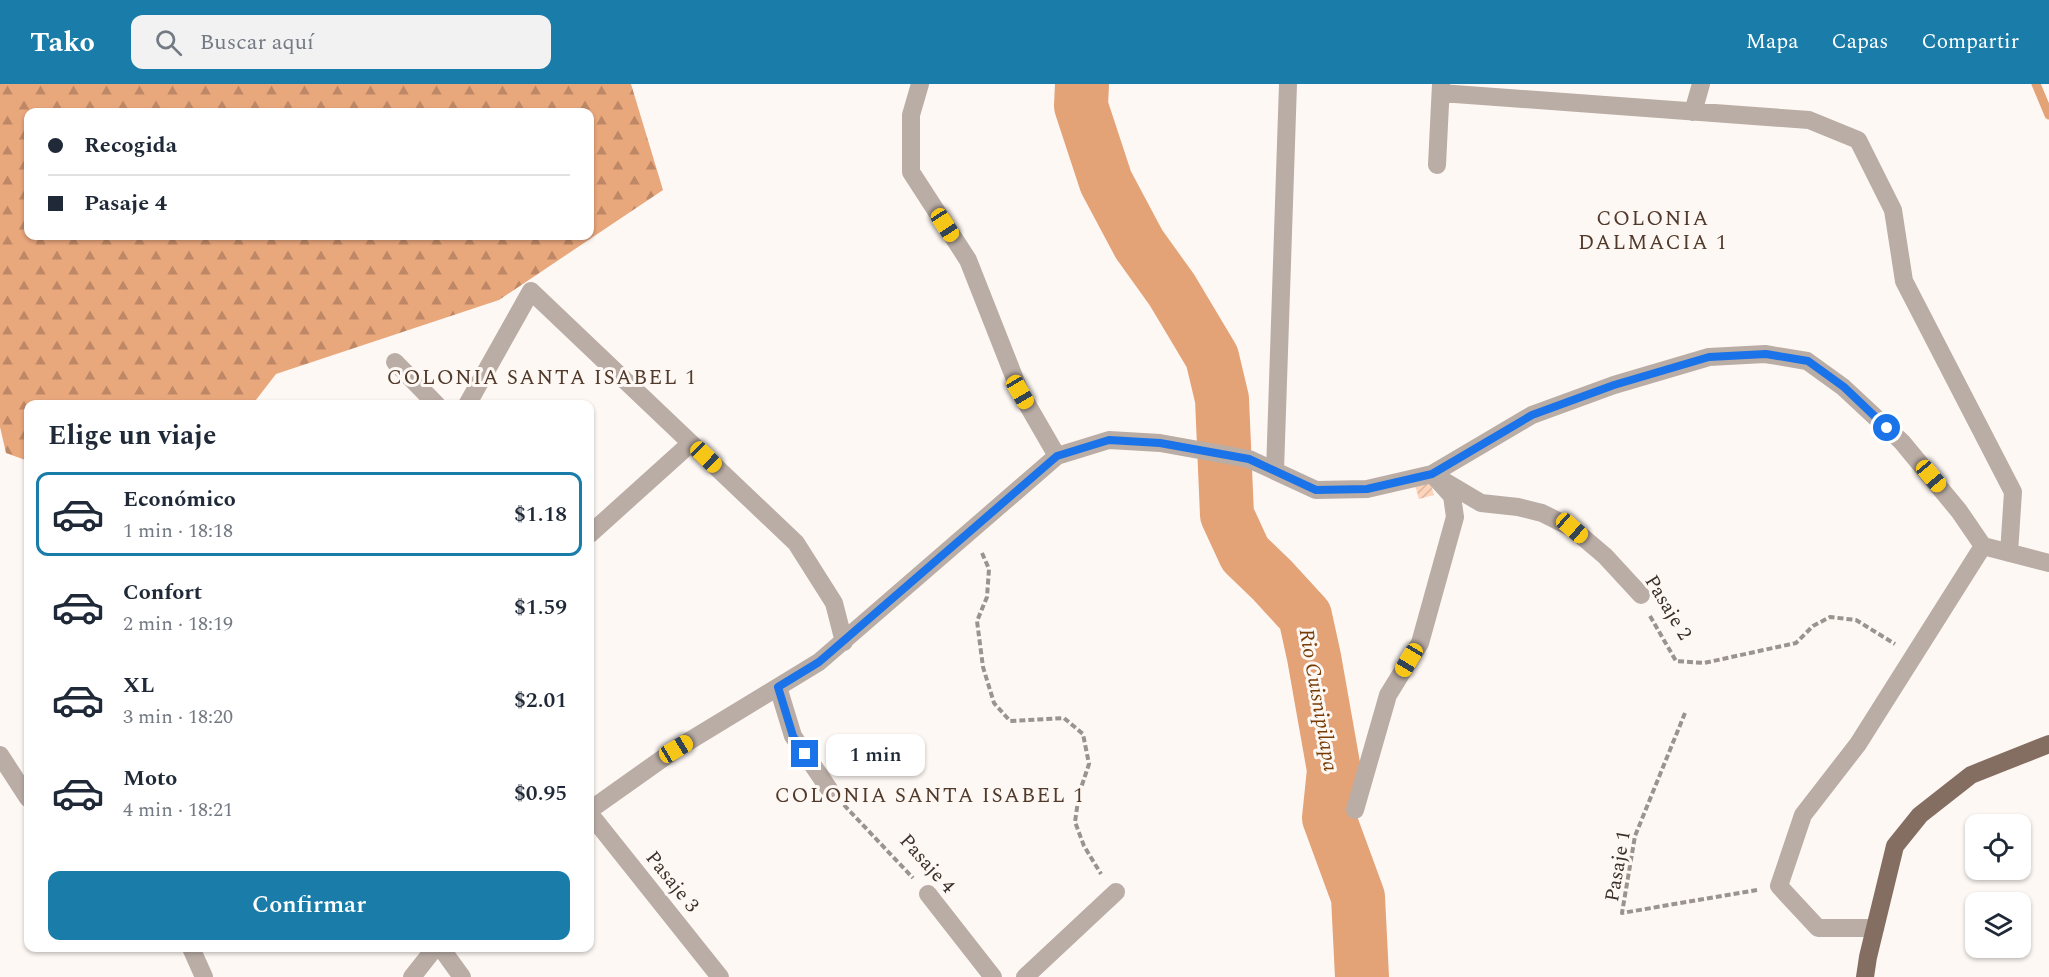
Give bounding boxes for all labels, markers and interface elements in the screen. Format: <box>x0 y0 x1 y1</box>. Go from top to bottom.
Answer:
search box <box>131 15 551 69</box>
text: Tako <box>30 21 95 64</box>
icon: search <box>152 26 185 59</box>
text: Buscar aquí <box>200 26 314 59</box>
text: Mapa <box>1746 26 1799 58</box>
text: Capas <box>1832 26 1888 58</box>
text: Compartir <box>1921 26 2019 58</box>
text: Recogida <box>84 129 177 162</box>
text: Pasaje 4 <box>84 187 167 220</box>
district label: COLONIA DALMACIA 1 <box>1578 203 1728 259</box>
car <box>928 205 962 245</box>
district label: COLONIA SANTA ISABEL 1 <box>387 362 697 394</box>
car <box>1003 372 1037 412</box>
route start <box>1873 414 1900 441</box>
text: Elige un viaje <box>48 415 216 457</box>
car <box>687 438 725 476</box>
car <box>1913 456 1949 496</box>
text: Económico <box>123 483 236 516</box>
icon: car <box>51 487 105 541</box>
text: $1.18 <box>514 498 567 531</box>
car <box>1553 509 1591 547</box>
text: 1 min · 18:18 <box>123 516 233 546</box>
street label: Pasaje 2 <box>1637 569 1699 646</box>
text: Confort <box>123 576 202 609</box>
icon: car <box>51 580 105 634</box>
text: $1.59 <box>514 591 567 624</box>
text: 2 min · 18:19 <box>123 609 233 639</box>
water label: Rio Cuisnipilapa <box>1290 626 1346 774</box>
car <box>1392 640 1426 680</box>
text: XL <box>123 669 154 702</box>
icon: car <box>51 673 105 727</box>
text: $2.01 <box>514 684 567 717</box>
text: 3 min · 18:20 <box>123 702 233 732</box>
car <box>656 732 696 766</box>
callout: 1 min <box>826 733 925 775</box>
route end <box>791 740 818 767</box>
text: 1 min <box>850 740 901 770</box>
text: Moto <box>123 762 177 795</box>
icon: car <box>51 766 105 820</box>
text: $0.95 <box>514 777 567 810</box>
district label: COLONIA SANTA ISABEL 1 <box>775 780 1085 812</box>
text: 4 min · 18:21 <box>123 795 233 825</box>
map controls <box>1965 814 2031 958</box>
button: locate <box>1965 814 2031 880</box>
street label: Pasaje 4 <box>892 827 962 900</box>
street label: Pasaje 1 <box>1597 828 1639 904</box>
street label: Pasaje 3 <box>638 844 706 919</box>
button: Confirmar <box>48 871 570 940</box>
button: layers <box>1965 892 2031 958</box>

